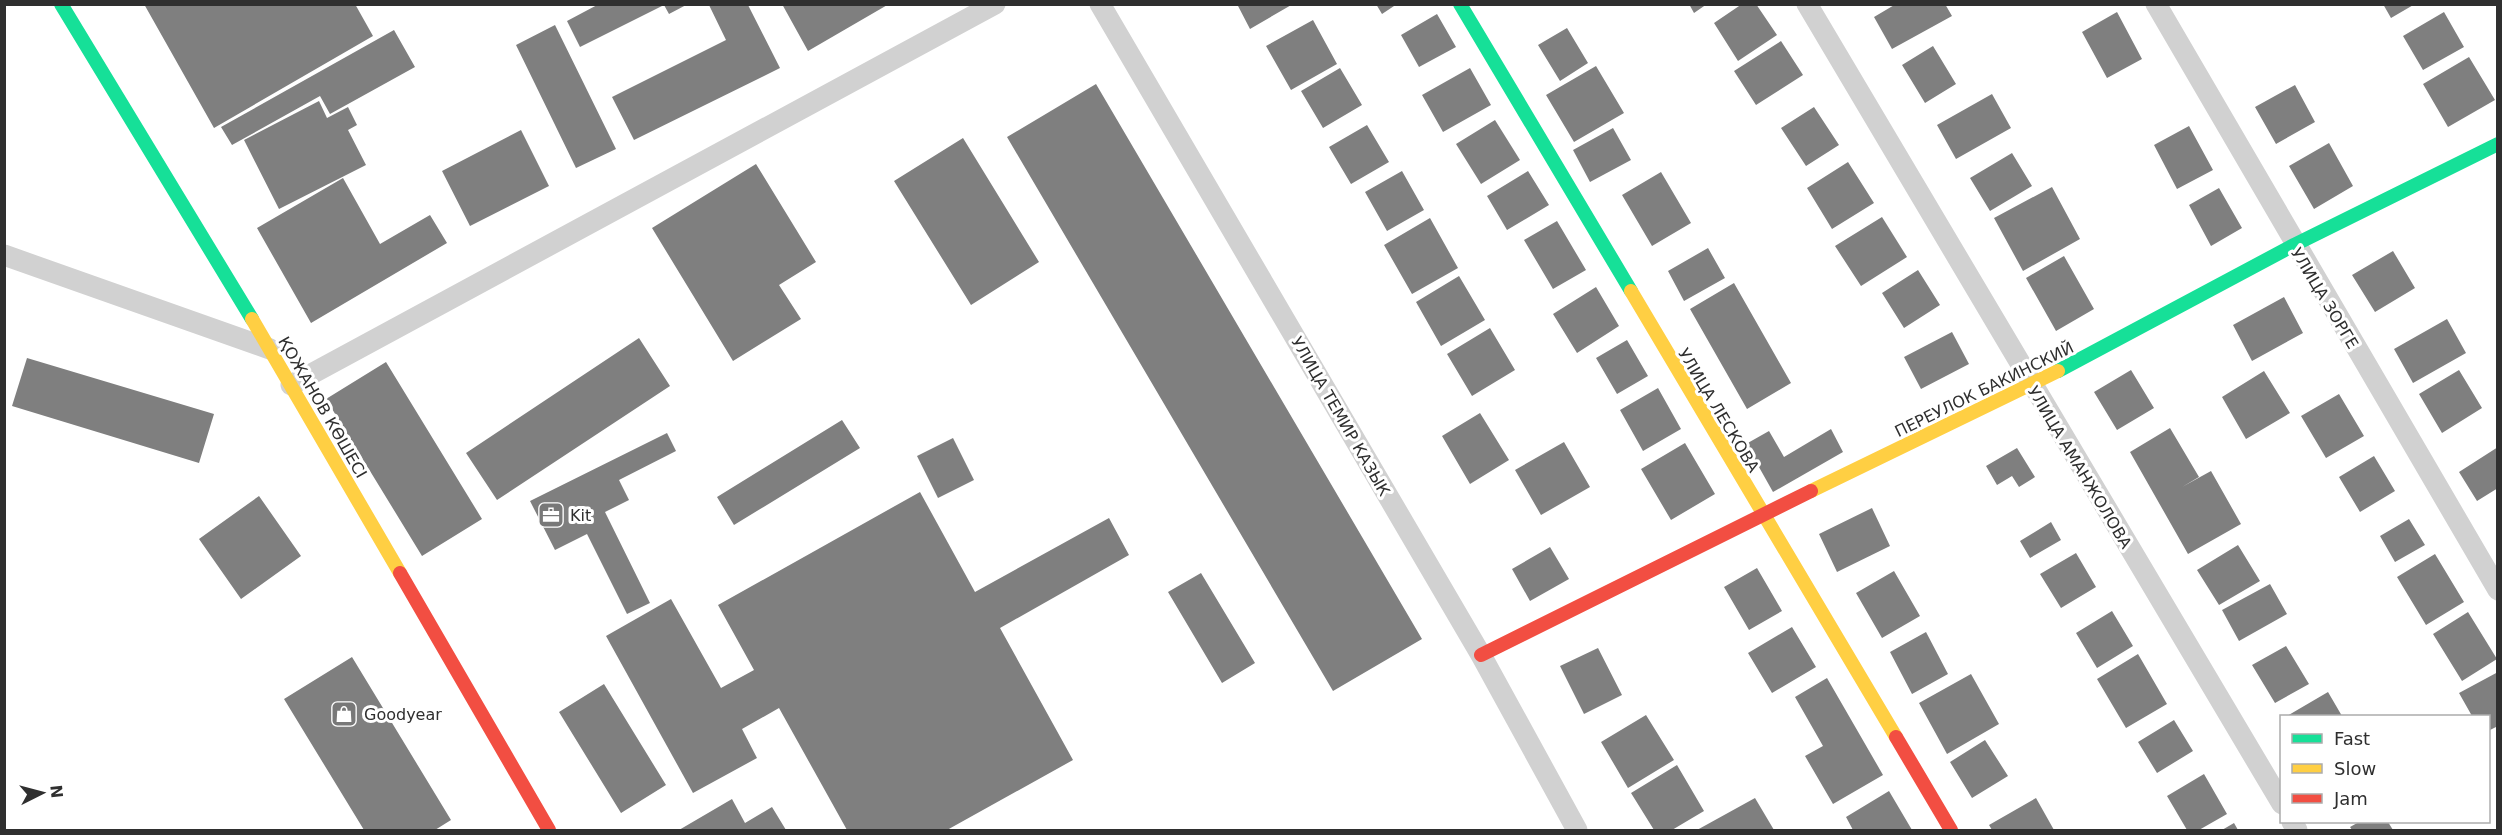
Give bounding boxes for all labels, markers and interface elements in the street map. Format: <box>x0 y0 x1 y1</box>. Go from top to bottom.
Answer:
street label: УЛИЦА ЗОРГЕ <box>2287 244 2362 352</box>
street label: ҚОЖАНОВ КӨШЕСІ <box>274 333 371 481</box>
street label: УЛИЦА ТЕМИР КАЗЫК <box>1287 333 1394 500</box>
street label: ПЕРЕУЛОК БАКИНСКИЙ <box>1892 338 2077 441</box>
street label: УЛИЦА ЛЕСКОВА <box>1674 345 1763 476</box>
street label: УЛИЦА АМАНЖОЛОВА <box>2023 383 2136 552</box>
office icon: Kit <box>536 500 566 530</box>
place label: Kit <box>570 506 591 525</box>
shop icon: Goodyear <box>329 699 359 729</box>
place label: Goodyear <box>364 705 442 724</box>
legend <box>2280 715 2490 823</box>
text: Fast <box>2334 728 2370 749</box>
text: Slow <box>2334 758 2376 779</box>
north arrow <box>12 763 72 823</box>
text: N <box>46 784 67 799</box>
text: Jam <box>2333 788 2368 809</box>

